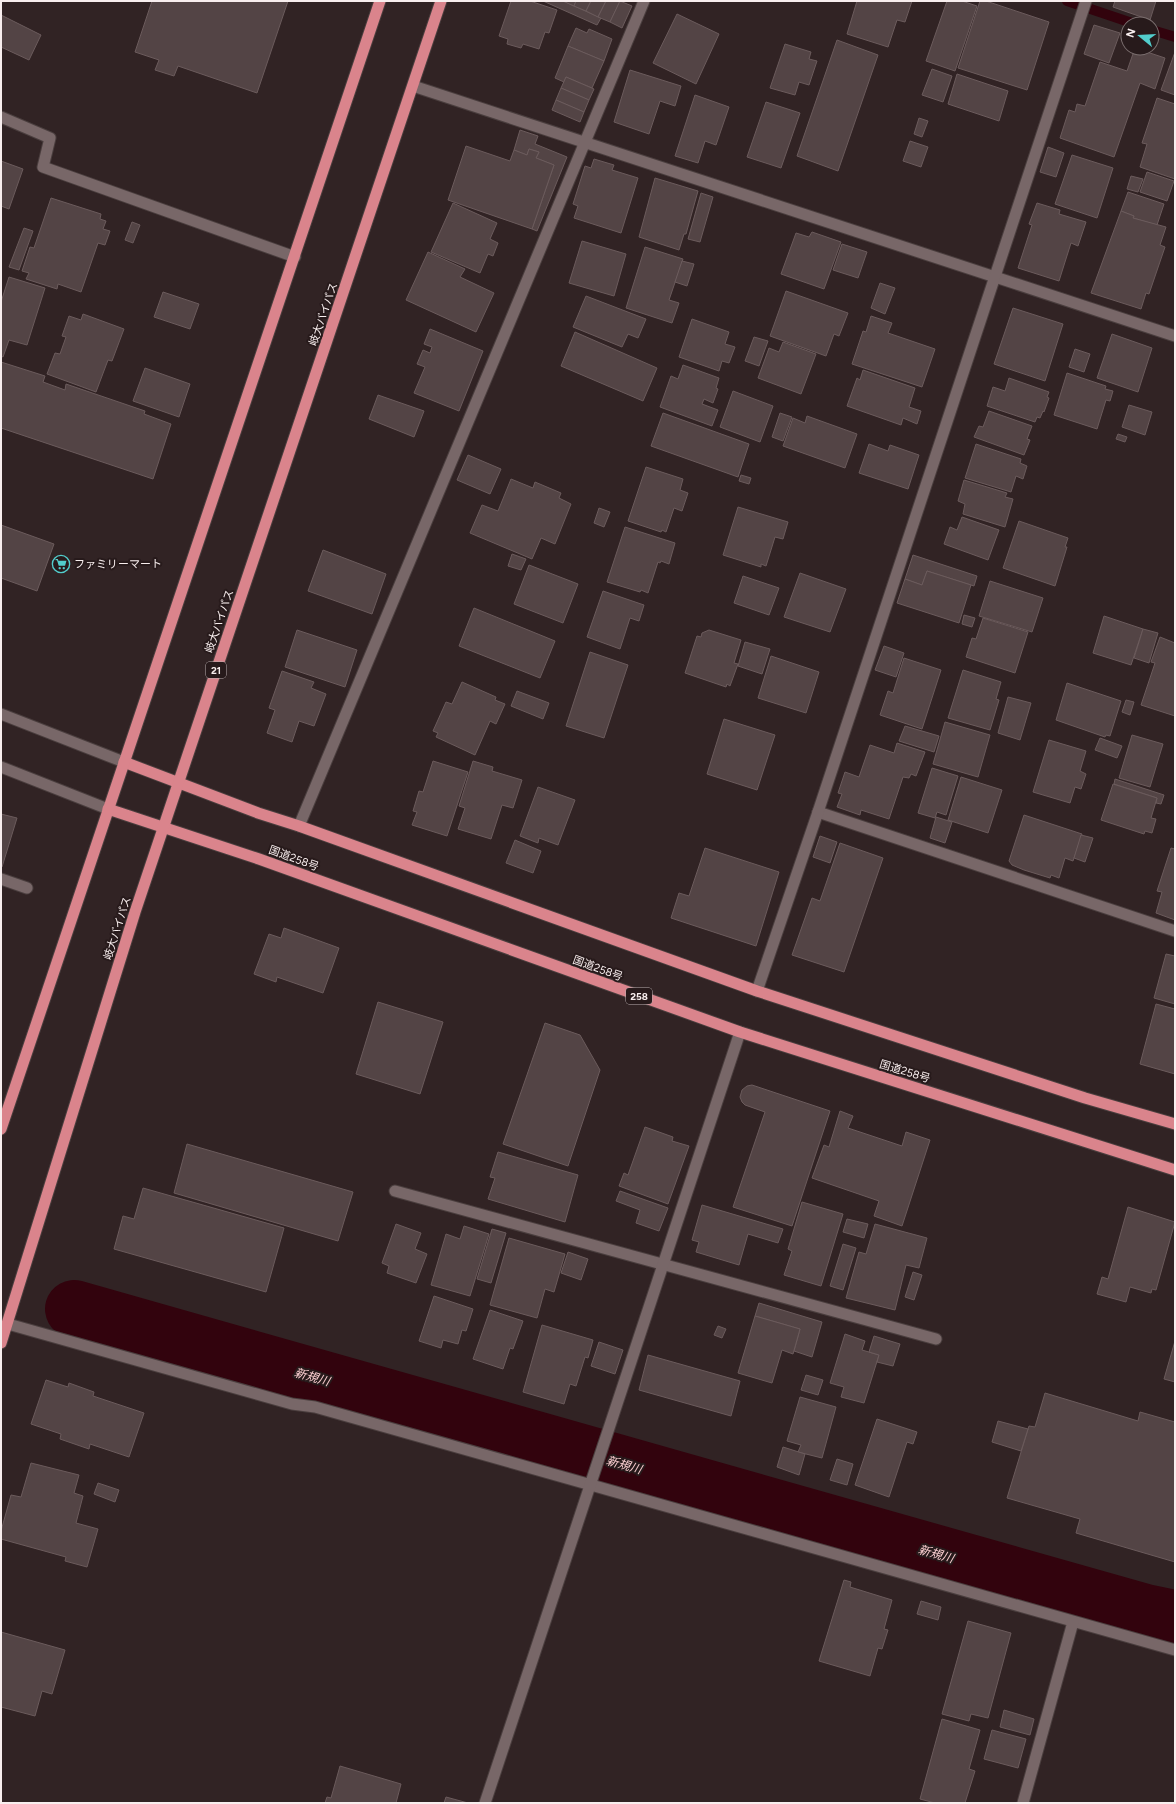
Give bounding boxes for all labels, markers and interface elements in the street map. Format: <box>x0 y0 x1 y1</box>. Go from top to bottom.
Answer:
north arrow <box>1120 16 1160 56</box>
text: N <box>1123 27 1138 39</box>
street label: 岐大バイパス <box>307 281 340 347</box>
supermarket icon: ファミリーマート <box>51 554 71 574</box>
place label: ファミリーマート <box>74 558 162 571</box>
street label: 岐大バイパス <box>203 588 236 654</box>
road number: 21 <box>206 662 226 678</box>
street label: 国道258号 <box>267 843 321 874</box>
street label: 岐大バイパス <box>101 895 134 961</box>
street label: 国道258号 <box>571 953 625 984</box>
road number: 258 <box>626 988 652 1004</box>
street label: 国道258号 <box>878 1058 932 1085</box>
water label: 新規川 <box>293 1365 333 1389</box>
water label: 新規川 <box>605 1453 645 1477</box>
water label: 新規川 <box>917 1542 957 1566</box>

